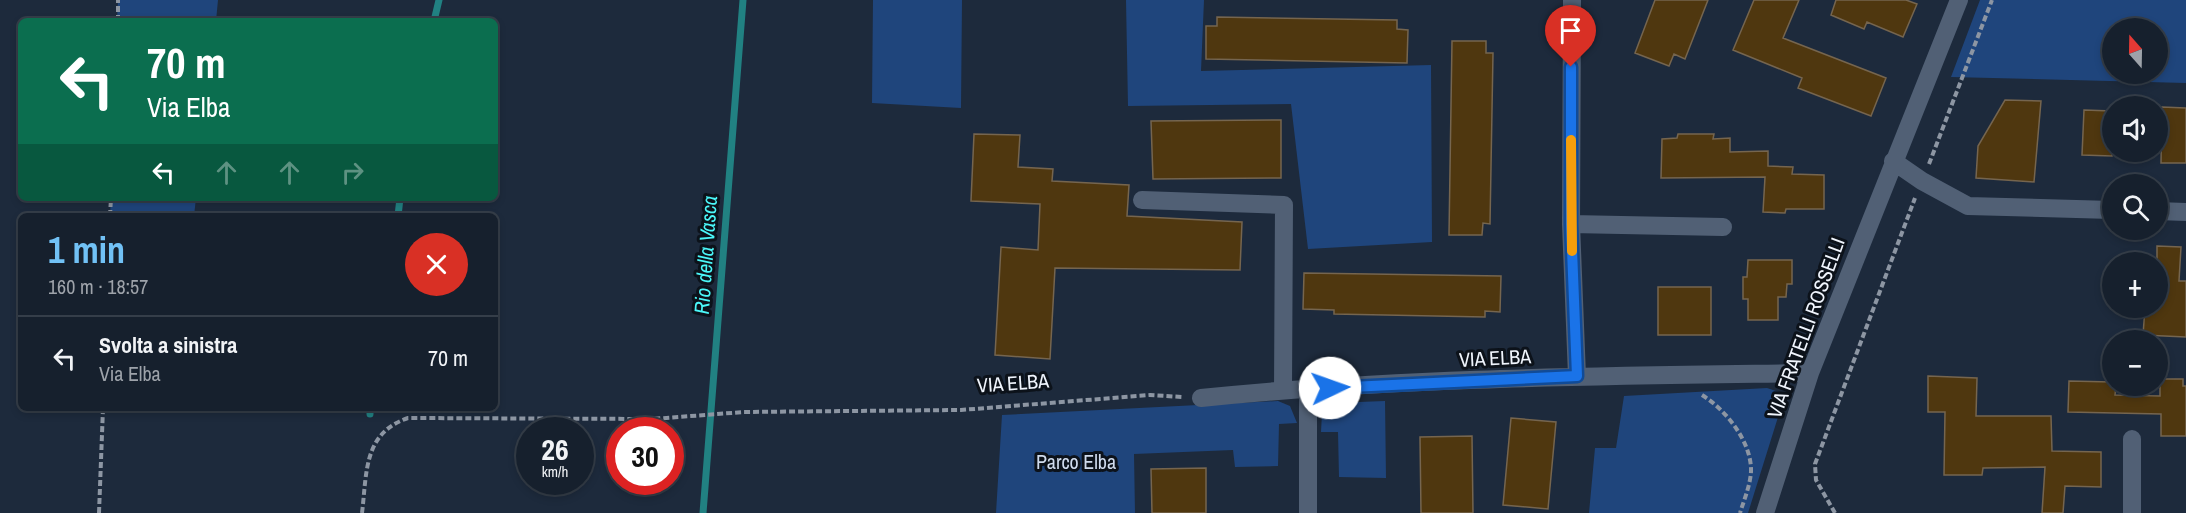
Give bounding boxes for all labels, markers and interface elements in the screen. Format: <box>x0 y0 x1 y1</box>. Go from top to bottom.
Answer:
pin <box>1545 5 1596 67</box>
icon: arrive <box>1554 14 1587 47</box>
north arrow <box>2102 18 2168 84</box>
map controls <box>2102 18 2168 396</box>
text: 70 m <box>147 35 226 91</box>
icon: left <box>48 42 126 120</box>
text: Via Elba <box>147 89 230 125</box>
button: sound <box>2102 96 2168 162</box>
icon: left <box>147 156 180 189</box>
icon: ahead <box>210 156 243 189</box>
icon: ahead <box>273 156 306 189</box>
icon: right <box>336 156 369 189</box>
button: search <box>2102 174 2168 240</box>
water label: Rio della Vasca <box>687 195 724 315</box>
text: 1 min <box>48 226 125 274</box>
button: close <box>405 233 468 296</box>
street label: VIA FRATELLI ROSSELLI <box>1760 234 1851 422</box>
button: + <box>2102 252 2168 318</box>
text: 160 m · 18:57 <box>48 273 148 300</box>
text: Svolta a sinistra <box>99 330 237 360</box>
button: − <box>2102 330 2168 396</box>
icon: left <box>48 342 81 375</box>
street label: VIA ELBA <box>1458 342 1532 373</box>
text: 70 m <box>428 343 468 373</box>
position arrow <box>1298 356 1362 420</box>
text: Via Elba <box>99 360 161 387</box>
street label: VIA ELBA <box>976 367 1050 398</box>
speed limit sign: 30 <box>606 417 684 495</box>
text: 26 <box>541 429 569 469</box>
park label: Parco Elba <box>1036 448 1116 475</box>
text: km/h <box>542 461 568 482</box>

